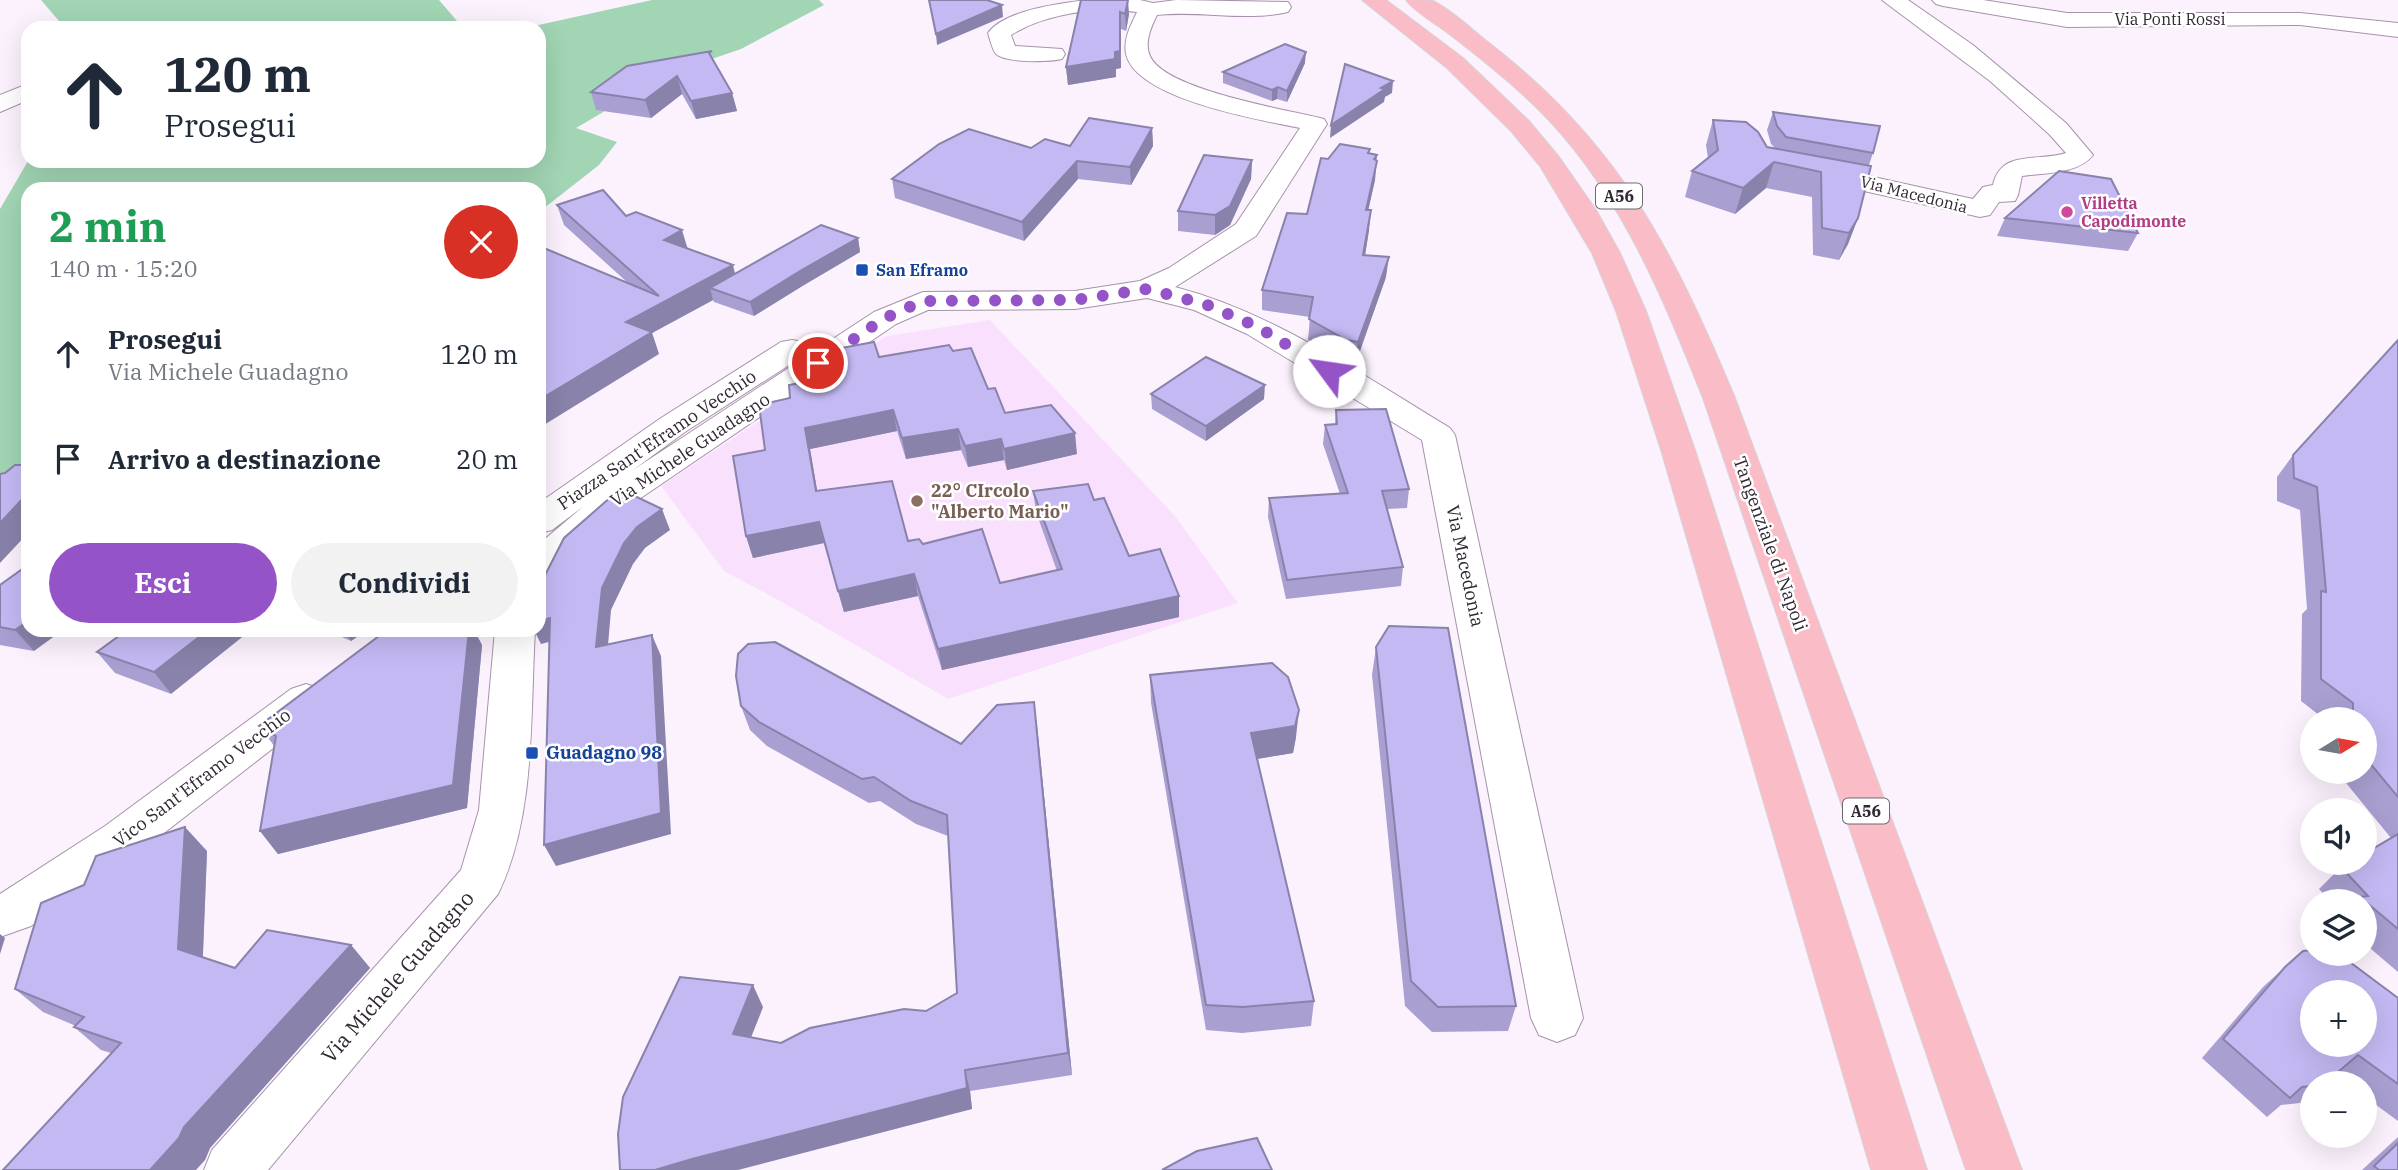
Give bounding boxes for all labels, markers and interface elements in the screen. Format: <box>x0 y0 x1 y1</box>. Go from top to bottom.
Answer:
street label: Via Ponti Rossi <box>2114 9 2226 29</box>
text: 120 m <box>164 42 311 105</box>
icon: ahead <box>49 49 140 140</box>
text: Prosegui <box>164 104 296 146</box>
street label: Via Macedonia <box>1858 171 1970 217</box>
road number: A56 <box>1596 184 1642 208</box>
place label: Villetta Capodimonte <box>2081 193 2186 231</box>
text: 2 min <box>49 199 167 254</box>
marker: Villetta Capodimonte <box>2059 204 2075 220</box>
button: close <box>444 205 518 279</box>
text: 140 m · 15:20 <box>49 253 198 283</box>
place label: San Eframo <box>876 260 968 280</box>
marker: San Eframo <box>854 262 870 278</box>
text: Prosegui <box>108 322 222 356</box>
pin <box>788 333 848 393</box>
position arrow <box>1292 334 1366 408</box>
icon: ahead <box>49 335 87 373</box>
text: 120 m <box>440 337 518 371</box>
icon: arrive <box>799 344 837 382</box>
text: Via Michele Guadagno <box>108 356 348 386</box>
street label: Piazza Sant'Eframo Vecchio <box>553 364 761 515</box>
street label: Via Michele Guadagno <box>605 387 774 512</box>
icon: arrive <box>49 440 87 478</box>
text: Arrivo a destinazione <box>108 442 381 476</box>
text: 20 m <box>456 442 518 476</box>
street label: Tangenziale di Napoli <box>1728 453 1813 635</box>
place label: 22° CIrcolo "Alberto Mario" <box>931 479 1069 523</box>
marker: 22° CIrcolo "Alberto Mario" <box>909 493 925 509</box>
street label: Via Macedonia <box>1441 503 1490 629</box>
button: Esci <box>49 543 277 623</box>
button: Condividi <box>291 543 518 623</box>
street label: Vico Sant'Eframo Vecchio <box>108 703 295 852</box>
north arrow <box>2300 707 2376 784</box>
map controls <box>2300 707 2377 1148</box>
place label: Guadagno 98 <box>546 741 662 764</box>
marker: Guadagno 98 <box>524 745 540 761</box>
road number: A56 <box>1843 798 1889 824</box>
button: sound <box>2300 798 2377 875</box>
street label: Via Michele Guadagno <box>315 884 480 1068</box>
button: layers <box>2300 889 2377 966</box>
button: + <box>2300 980 2377 1057</box>
button: − <box>2300 1071 2377 1148</box>

